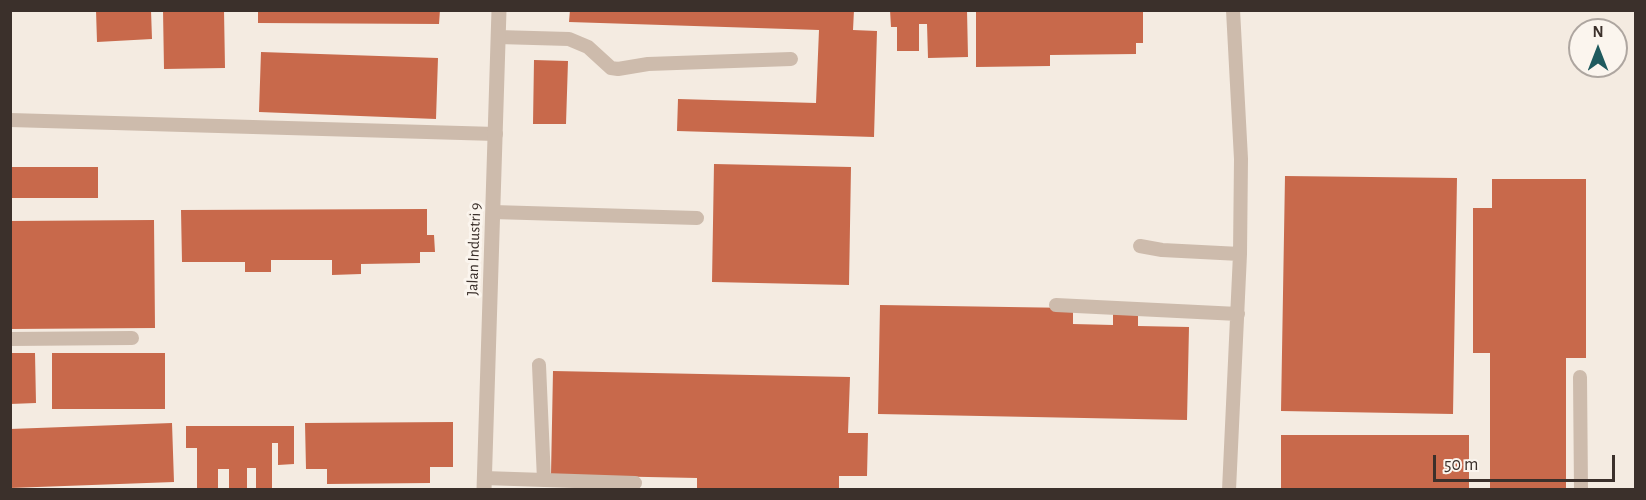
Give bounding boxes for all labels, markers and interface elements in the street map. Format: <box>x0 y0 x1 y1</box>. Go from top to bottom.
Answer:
north arrow <box>1568 18 1628 78</box>
text: N <box>1592 24 1604 40</box>
street label: Jalan Industri 9 <box>463 202 485 296</box>
scale bar <box>1436 443 1618 481</box>
text: 50 m <box>1444 456 1478 474</box>

